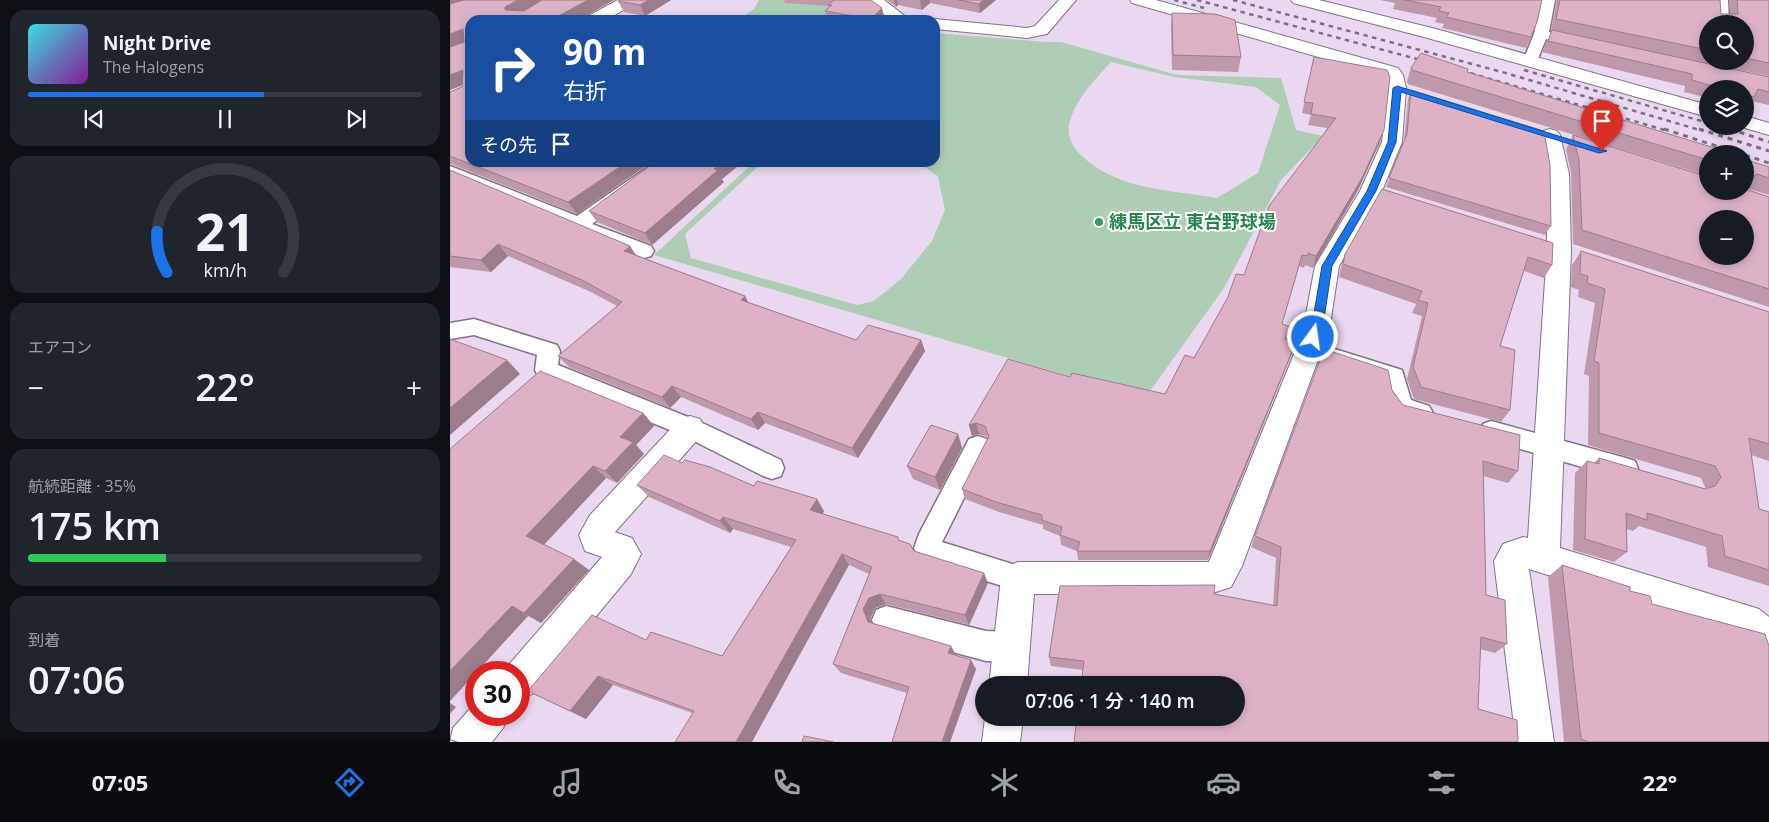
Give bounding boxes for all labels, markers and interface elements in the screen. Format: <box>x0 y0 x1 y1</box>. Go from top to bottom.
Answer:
map controls <box>1699 15 1754 265</box>
button: search <box>1699 15 1754 70</box>
text: 90 m <box>563 28 646 75</box>
text: Night Drive <box>103 30 211 56</box>
icon: right <box>480 35 545 100</box>
text: The Halogens <box>103 56 204 78</box>
text: 右折 <box>563 75 607 105</box>
button: layers <box>1699 80 1754 135</box>
pin <box>1581 100 1623 151</box>
icon: previous <box>80 105 108 133</box>
icon: pause <box>211 105 239 133</box>
icon: next <box>342 105 370 133</box>
icon: arrive <box>1588 107 1616 135</box>
icon: arrive <box>547 130 575 158</box>
text: その先 <box>480 132 537 158</box>
button: + <box>1699 145 1754 200</box>
text: 21 <box>195 195 255 266</box>
place label: 練馬区立 東台野球場 <box>1109 209 1276 233</box>
button: − <box>1699 210 1754 265</box>
marker: 練馬区立 東台野球場 <box>1093 216 1105 228</box>
text: km/h <box>203 258 247 282</box>
position arrow <box>1286 310 1338 362</box>
text: エアコン <box>28 336 92 358</box>
text: 22° <box>195 360 255 412</box>
text: − <box>28 368 44 406</box>
text: + <box>406 368 422 406</box>
text: 航続距離 · 35% <box>28 475 136 497</box>
text: 175 km <box>28 499 161 551</box>
text: 到着 <box>28 629 60 651</box>
text: 07:06 <box>28 653 125 705</box>
speed limit sign: 30 <box>465 661 530 726</box>
text: 07:06 · 1 分 · 140 m <box>1025 688 1195 714</box>
icon: directions <box>332 765 367 800</box>
icon: music <box>550 765 585 800</box>
icon: phone <box>769 765 804 800</box>
icon: climate <box>987 765 1022 800</box>
icon: car <box>1206 765 1241 800</box>
icon: filters <box>1424 765 1459 800</box>
text: 07:05 <box>92 767 148 797</box>
text: 22° <box>1643 767 1677 797</box>

